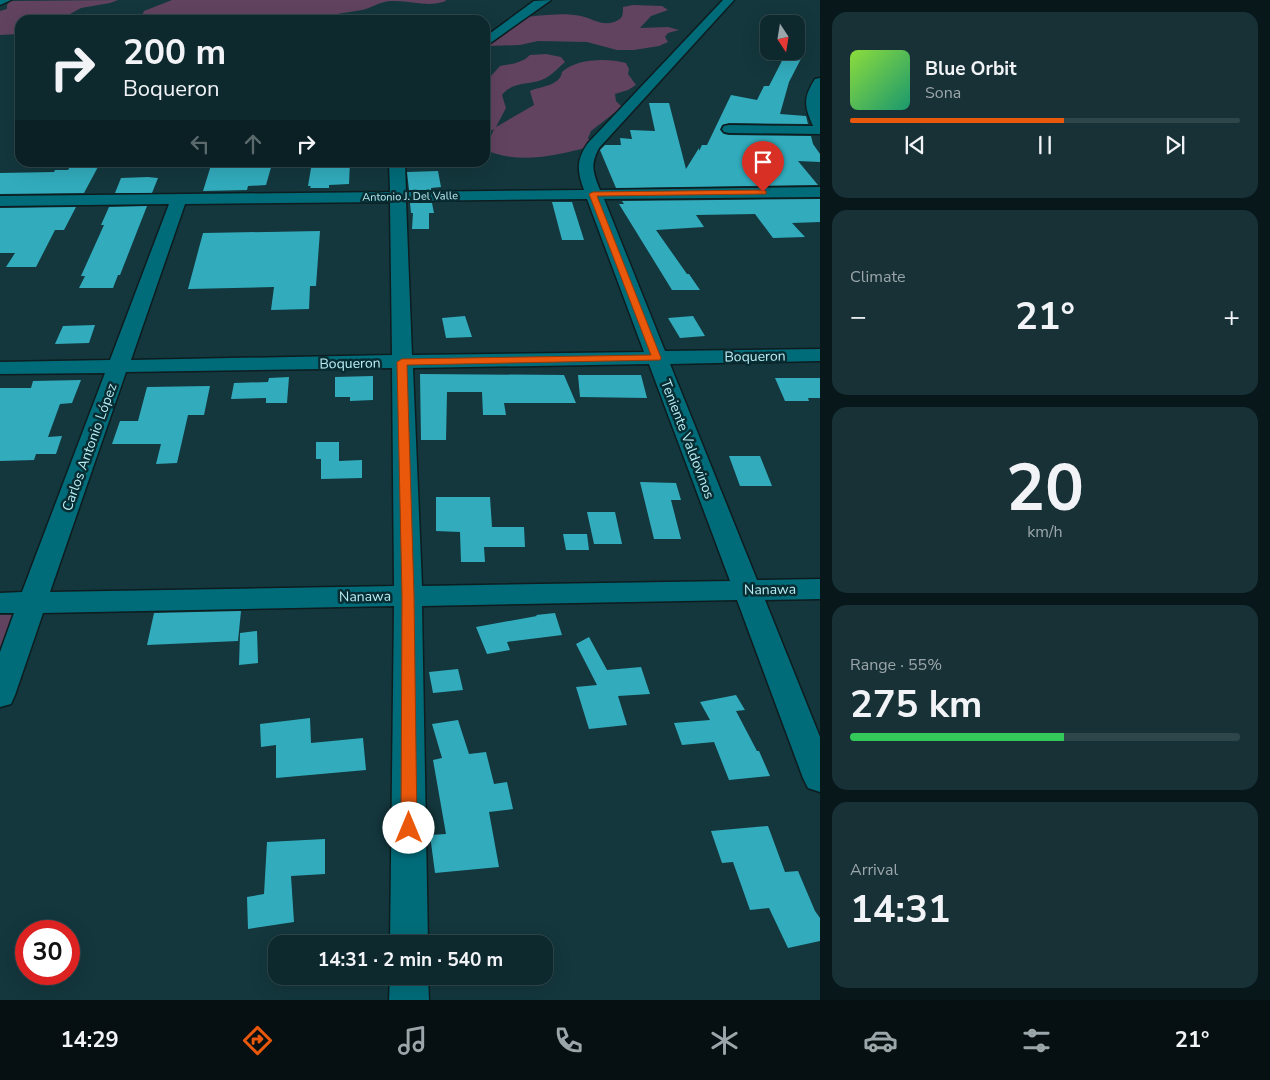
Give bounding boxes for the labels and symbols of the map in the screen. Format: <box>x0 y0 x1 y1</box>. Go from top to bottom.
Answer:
north arrow <box>760 15 805 60</box>
pin <box>742 141 784 192</box>
street label: Antonio J. Del Valle <box>362 188 458 205</box>
street label: Boqueron <box>724 346 786 367</box>
street label: Boqueron <box>319 353 381 374</box>
street label: Teniente Valdovinos <box>656 377 719 502</box>
street label: Carlos Antonio López <box>58 380 122 514</box>
street label: Nanawa <box>744 580 796 599</box>
street label: Nanawa <box>339 587 391 606</box>
position arrow <box>382 801 434 853</box>
speed limit sign: 30 <box>15 920 80 985</box>

